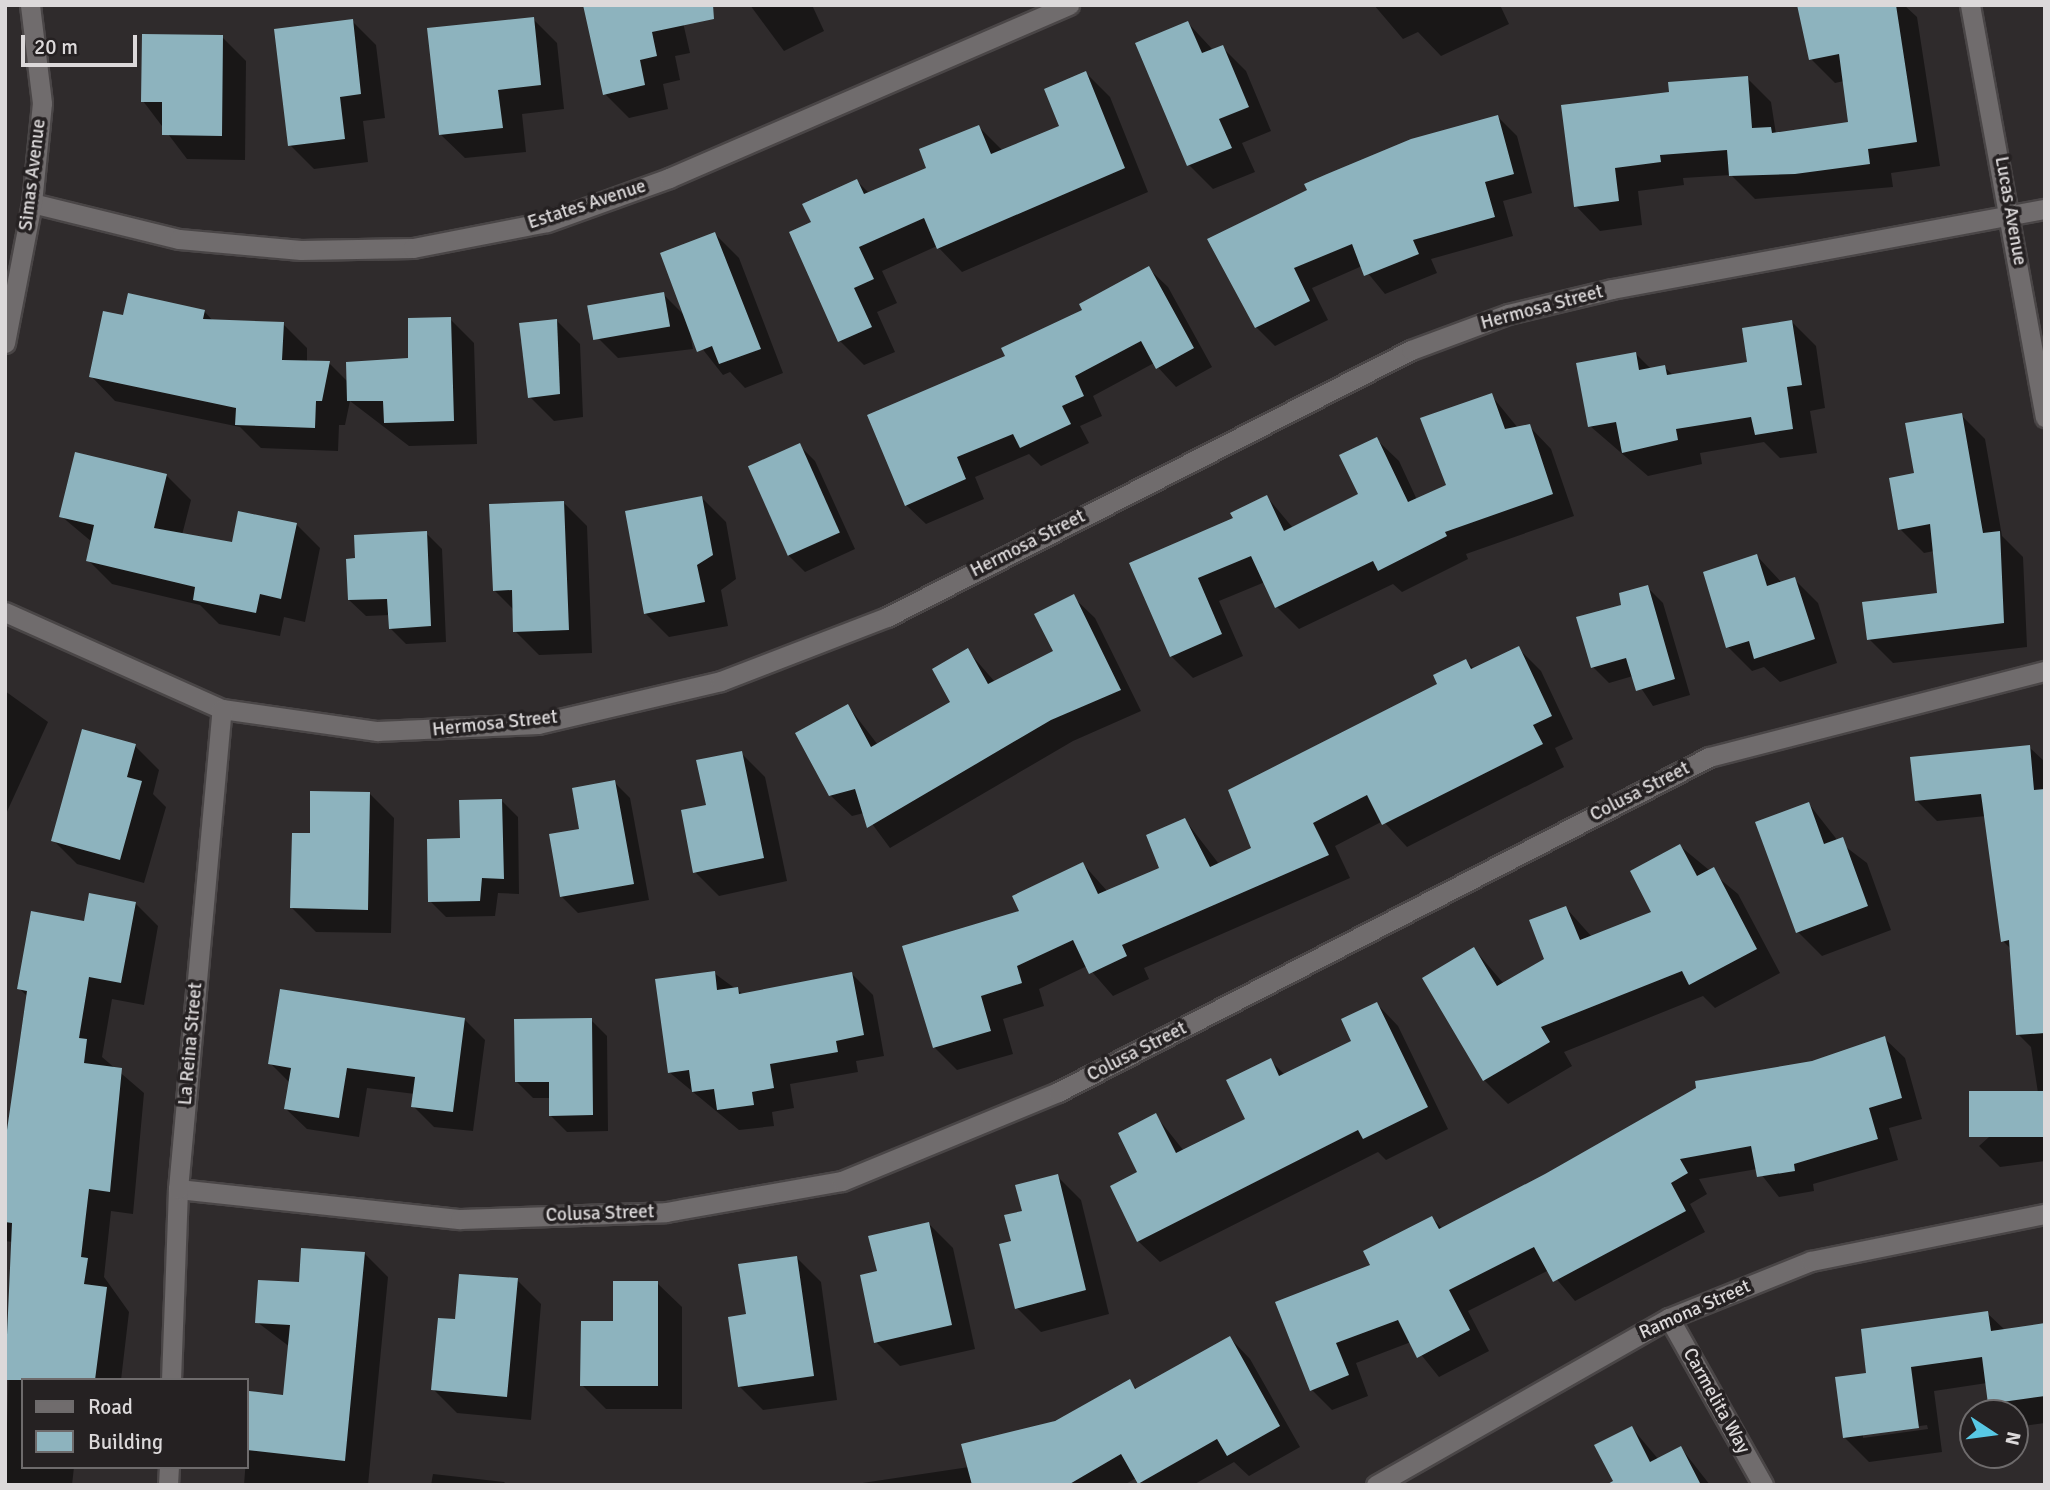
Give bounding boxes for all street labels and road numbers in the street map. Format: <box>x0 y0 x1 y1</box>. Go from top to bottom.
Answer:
street label: Simas Avenue <box>15 118 51 232</box>
street label: Lucas Avenue <box>1989 155 2031 267</box>
street label: Estates Avenue <box>525 175 649 235</box>
street label: Hermosa Street <box>1478 281 1606 335</box>
street label: Hermosa Street <box>967 505 1089 583</box>
street label: Hermosa Street <box>431 706 559 742</box>
street label: Colusa Street <box>1586 757 1694 827</box>
street label: La Reina Street <box>174 982 208 1106</box>
street label: Colusa Street <box>1083 1017 1191 1087</box>
street label: Colusa Street <box>545 1201 655 1227</box>
street label: Ramona Street <box>1636 1275 1754 1345</box>
street label: Carmelita Way <box>1678 1344 1754 1458</box>

